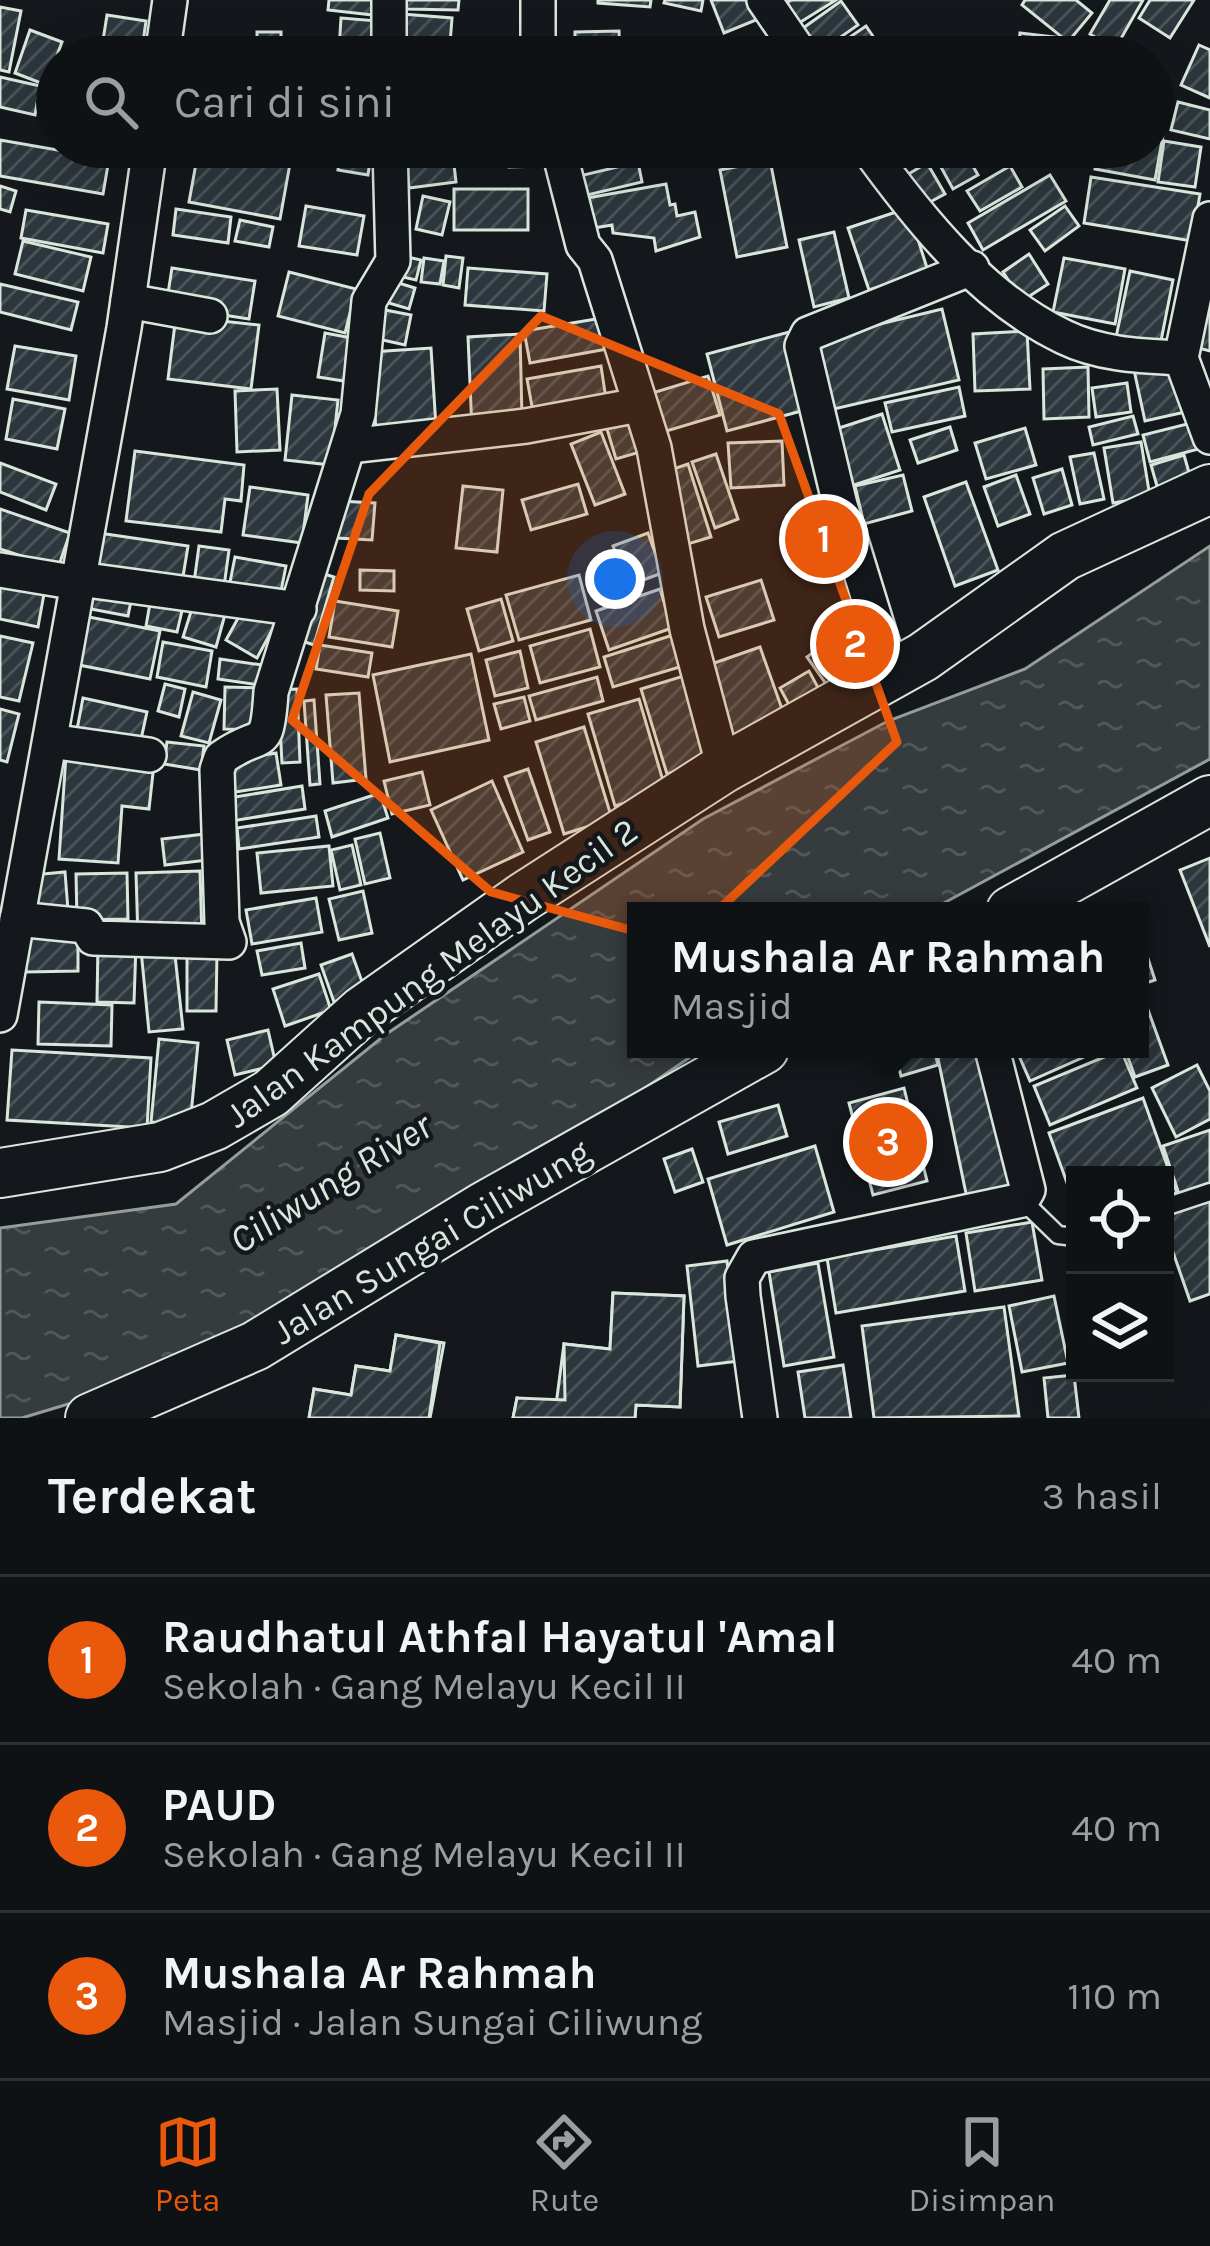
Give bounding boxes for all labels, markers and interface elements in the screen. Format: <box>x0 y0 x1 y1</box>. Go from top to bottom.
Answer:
search box <box>36 36 1174 168</box>
icon: search <box>78 69 144 135</box>
text: Cari di sini <box>174 76 395 128</box>
pin: 1 <box>785 494 863 584</box>
your location <box>585 549 645 609</box>
pin: 2 <box>816 599 894 689</box>
street label: Jalan Kampung Melayu Kecil 2 <box>218 809 646 1136</box>
popup <box>627 902 1149 1058</box>
text: Mushala Ar Rahmah <box>671 931 1105 983</box>
text: Masjid <box>671 983 793 1029</box>
pin: 3 <box>849 1097 927 1187</box>
water label: Ciliwung River <box>221 1102 441 1263</box>
street label: Jalan Sungai Ciliwung <box>265 1130 598 1353</box>
map controls <box>1066 1166 1174 1382</box>
button: locate <box>1066 1166 1174 1274</box>
button: layers <box>1066 1274 1174 1382</box>
text: Terdekat <box>48 1466 256 1526</box>
text: 3 hasil <box>1042 1473 1162 1519</box>
text: Raudhatul Athfal Hayatul 'Amal <box>162 1611 838 1663</box>
text: 1 <box>80 1637 94 1683</box>
text: 40 m <box>1071 1637 1162 1683</box>
text: Sekolah · Gang Melayu Kecil II <box>162 1663 686 1709</box>
text: PAUD <box>162 1779 276 1831</box>
text: 2 <box>75 1805 99 1851</box>
text: 40 m <box>1071 1805 1162 1851</box>
text: Sekolah · Gang Melayu Kecil II <box>162 1831 686 1877</box>
text: Mushala Ar Rahmah <box>162 1947 597 1999</box>
text: 3 <box>75 1973 99 2019</box>
text: 110 m <box>1067 1973 1162 2019</box>
text: Masjid · Jalan Sungai Ciliwung <box>162 1999 702 2045</box>
tab: Peta <box>155 2109 221 2219</box>
tab: Rute <box>530 2109 599 2219</box>
tab: Disimpan <box>908 2109 1055 2219</box>

